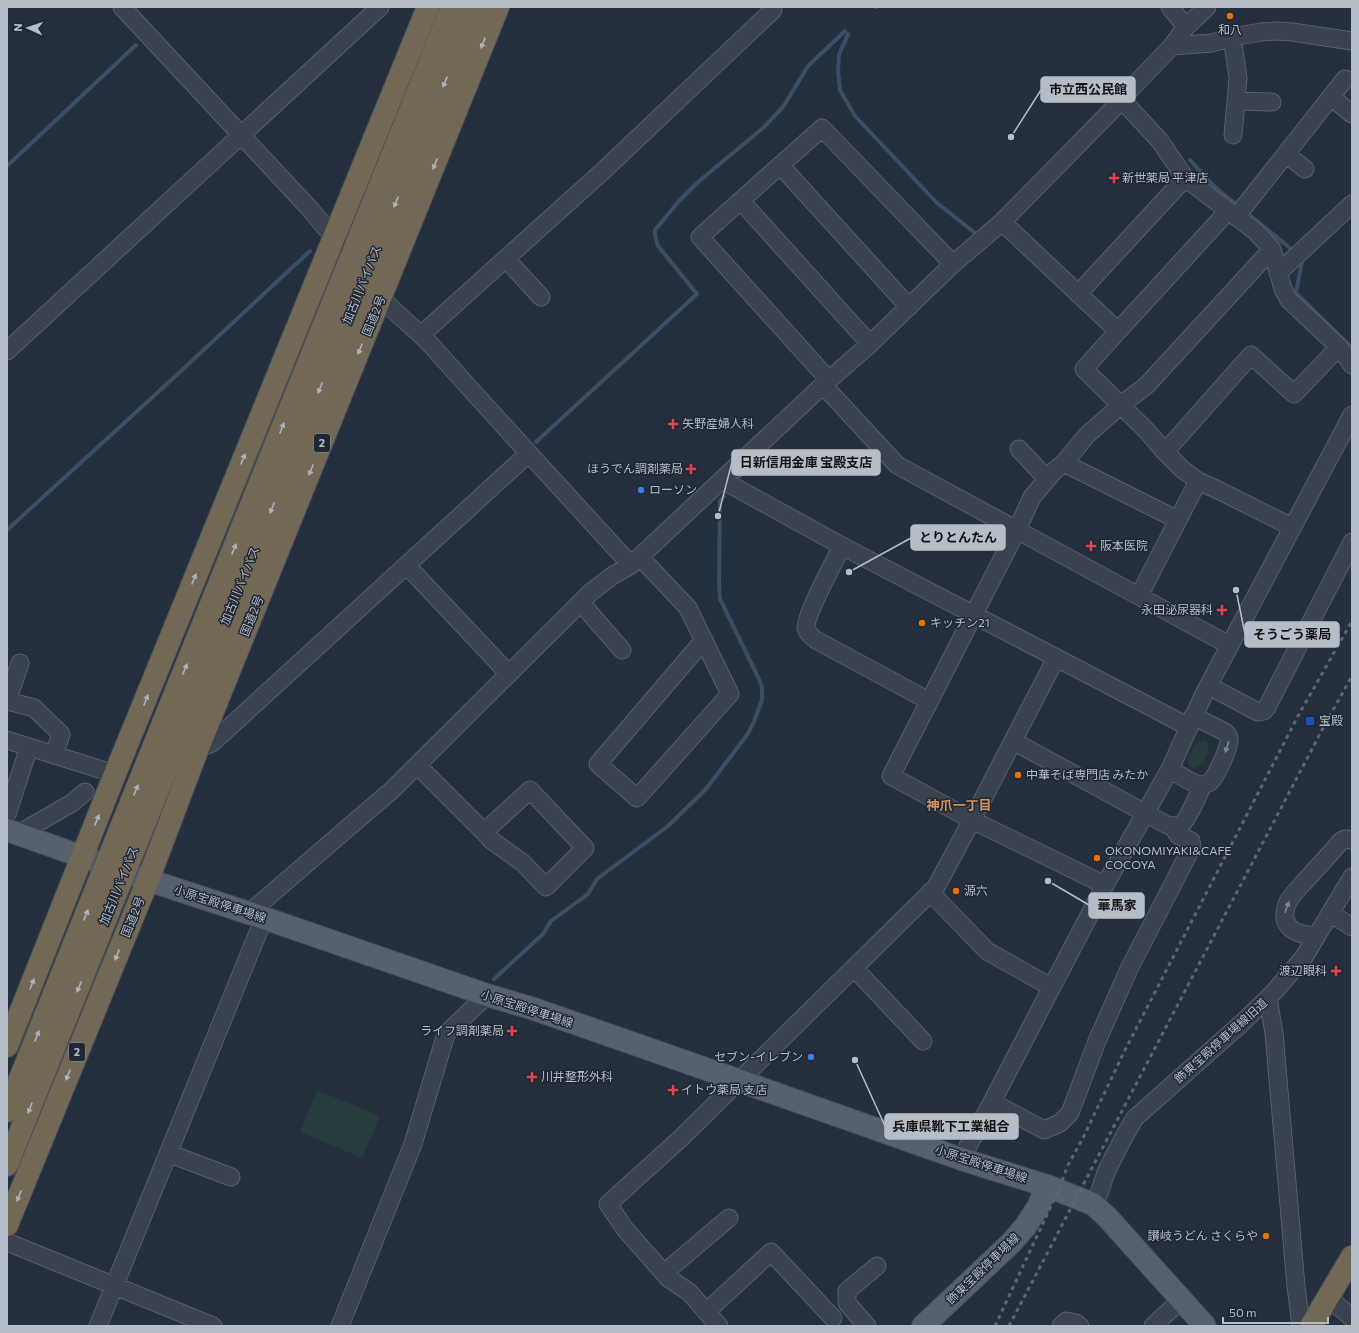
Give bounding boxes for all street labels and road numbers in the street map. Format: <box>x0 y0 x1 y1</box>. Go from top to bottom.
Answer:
street label: 加古川バイパス <box>339 243 383 326</box>
street label: 国道2号 <box>359 293 388 338</box>
road number: 2 <box>314 434 330 452</box>
street label: 加古川バイパス <box>217 544 261 627</box>
street label: 国道2号 <box>237 593 266 638</box>
street label: 加古川バイパス <box>96 844 140 927</box>
street label: 小原宝殿停車場線 <box>172 882 268 925</box>
street label: 国道2号 <box>118 894 147 939</box>
street label: 小原宝殿停車場線 <box>479 987 575 1030</box>
street label: 飾東宝殿停車場線旧道 <box>1171 995 1270 1086</box>
road number: 2 <box>69 1043 85 1061</box>
street label: 小原宝殿停車場線 <box>933 1142 1029 1185</box>
street label: 飾東宝殿停車場線 <box>943 1230 1022 1307</box>

